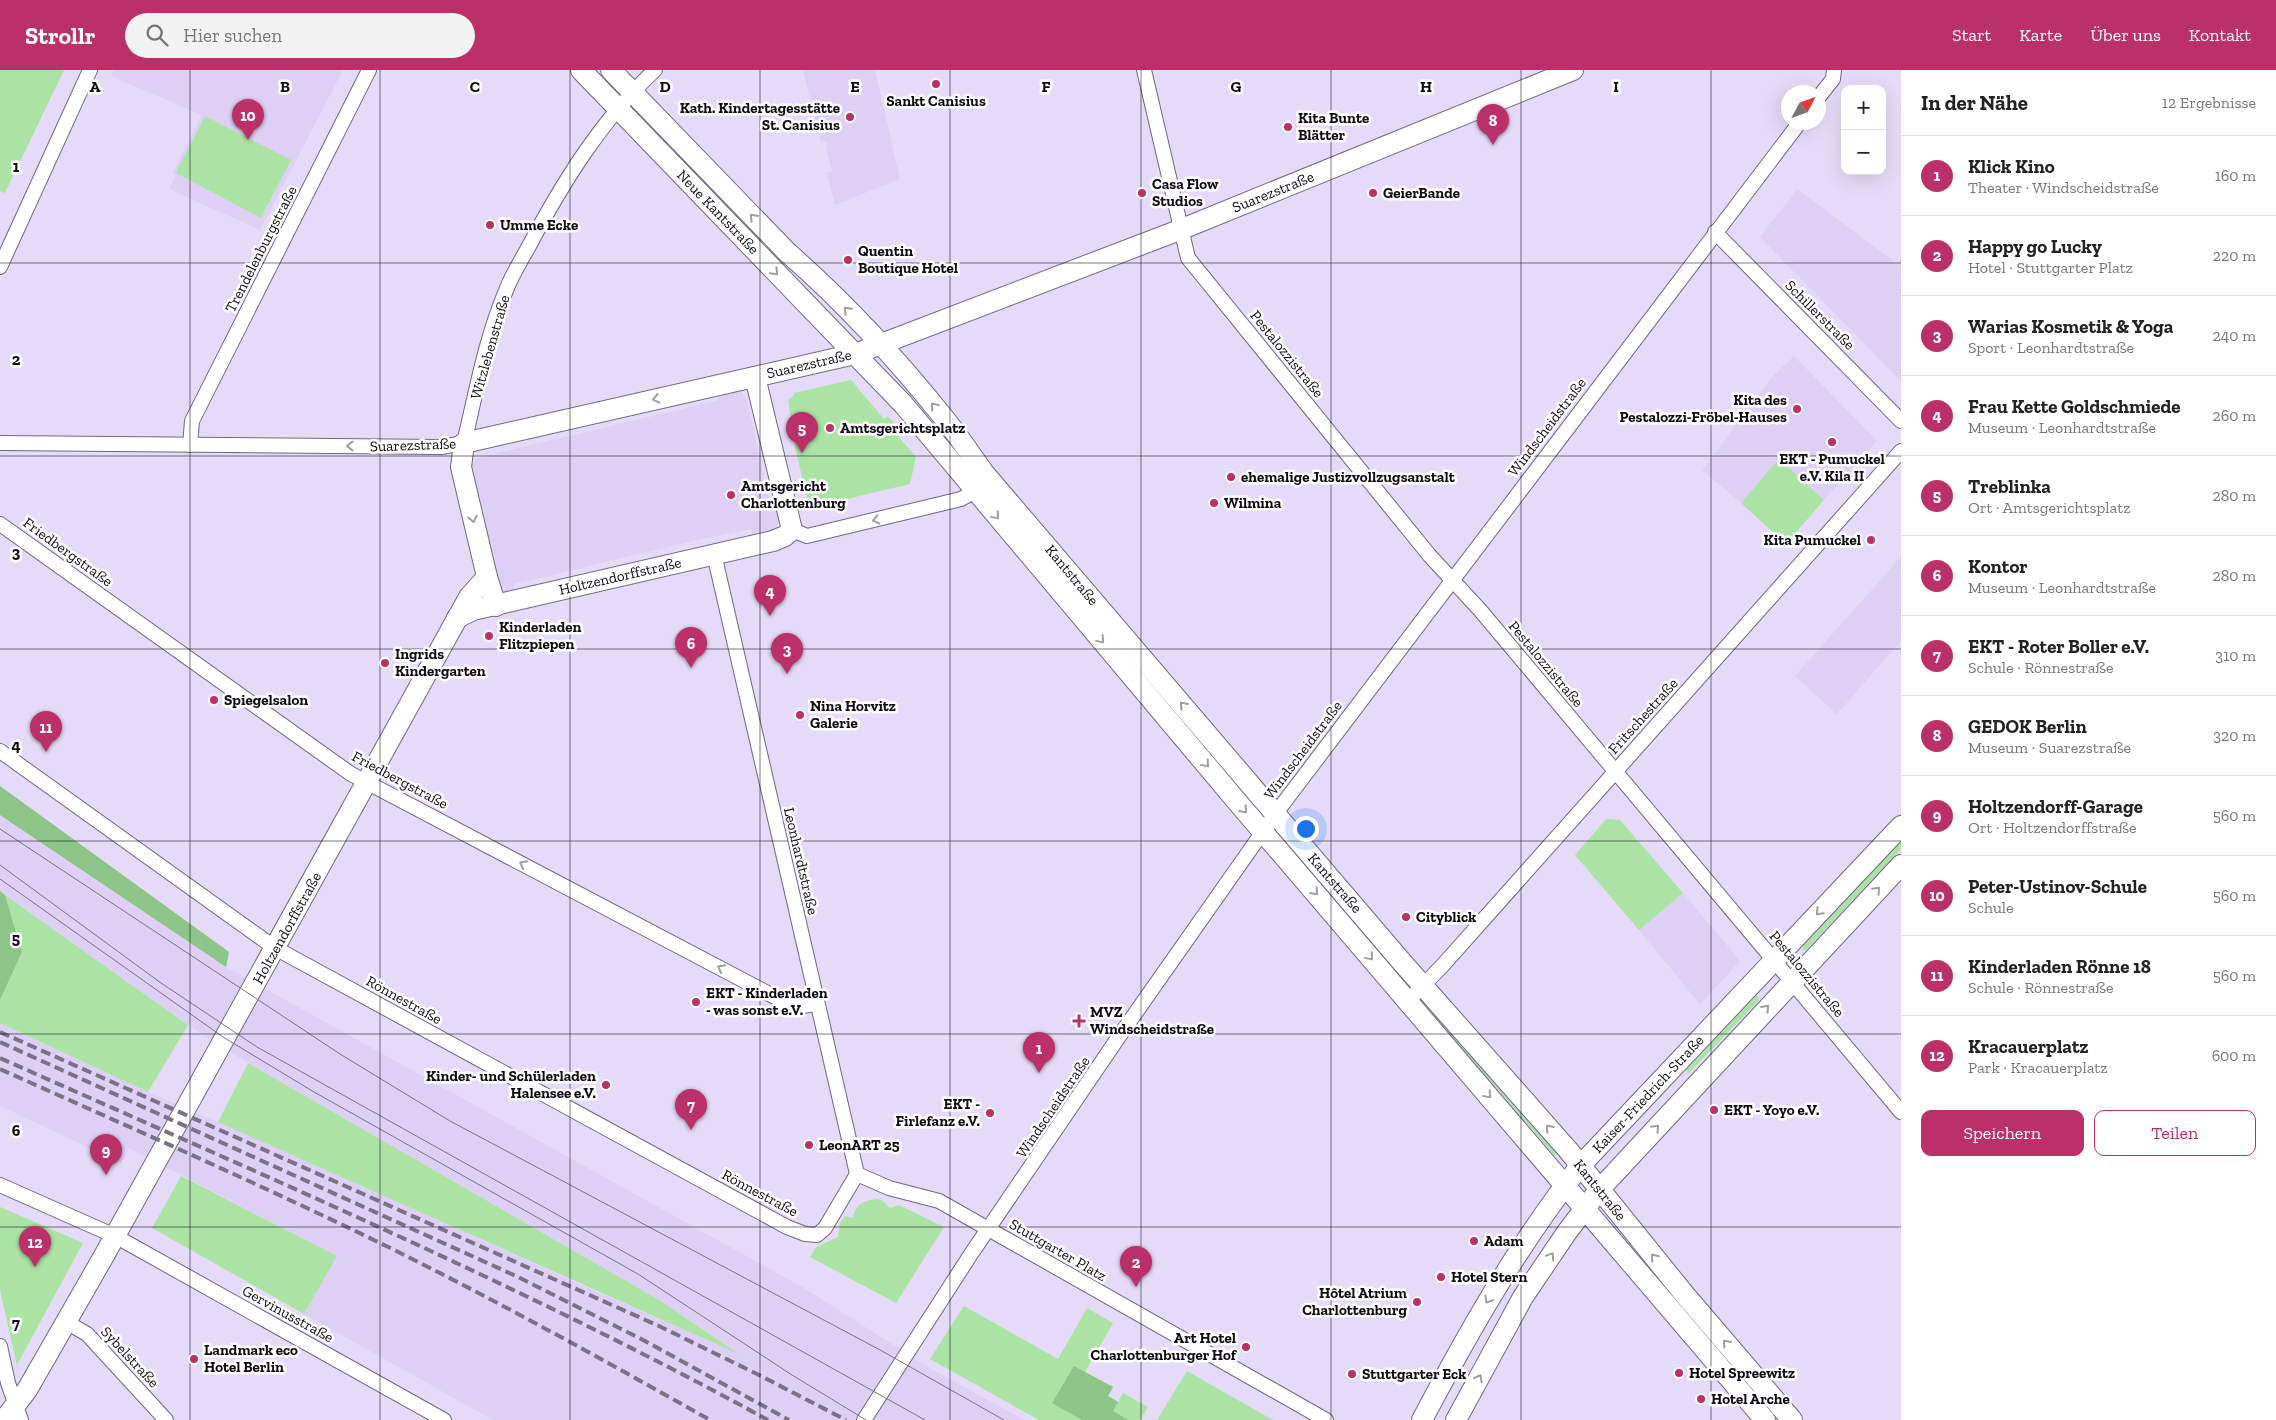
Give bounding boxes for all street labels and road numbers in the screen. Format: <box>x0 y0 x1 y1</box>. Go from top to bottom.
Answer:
street label: Neue Kantstraße <box>673 166 763 258</box>
street label: Suarezstraße <box>1230 167 1316 217</box>
street label: Trendelenburgstraße <box>221 183 301 315</box>
street label: Schillerstraße <box>1781 276 1859 354</box>
street label: Witzlebenstraße <box>467 293 513 401</box>
street label: Pestalozzistraße <box>1246 307 1328 401</box>
street label: Suarezstraße <box>765 346 853 382</box>
street label: Windscheidstraße <box>1504 374 1590 480</box>
street label: Suarezstraße <box>369 434 457 456</box>
street label: Friedbergstraße <box>20 513 116 591</box>
street label: Kantstraße <box>1041 541 1103 609</box>
street label: Holtzendorffstraße <box>557 553 683 599</box>
street label: Pestalozzistraße <box>1505 617 1587 711</box>
street label: Fritschestraße <box>1604 674 1682 758</box>
street label: Windscheidstraße <box>1260 697 1346 803</box>
street label: Friedbergstraße <box>349 747 451 813</box>
street label: Leonhardtstraße <box>780 805 822 917</box>
street label: Kantstraße <box>1304 849 1366 917</box>
street label: Holtzendorffstraße <box>249 869 325 987</box>
street label: Pestalozzistraße <box>1766 927 1848 1021</box>
street label: Rönnestraße <box>363 972 445 1028</box>
street label: Kaiser-Friedrich-Straße <box>1589 1031 1707 1157</box>
street label: Windscheidstraße <box>1012 1053 1094 1161</box>
street label: Kantstraße <box>1570 1156 1630 1224</box>
street label: Rönnestraße <box>719 1165 801 1221</box>
street label: Stuttgarter Platz <box>1006 1215 1110 1285</box>
street label: Gervinusstraße <box>239 1281 337 1347</box>
street label: Sybelstraße <box>97 1323 163 1391</box>

